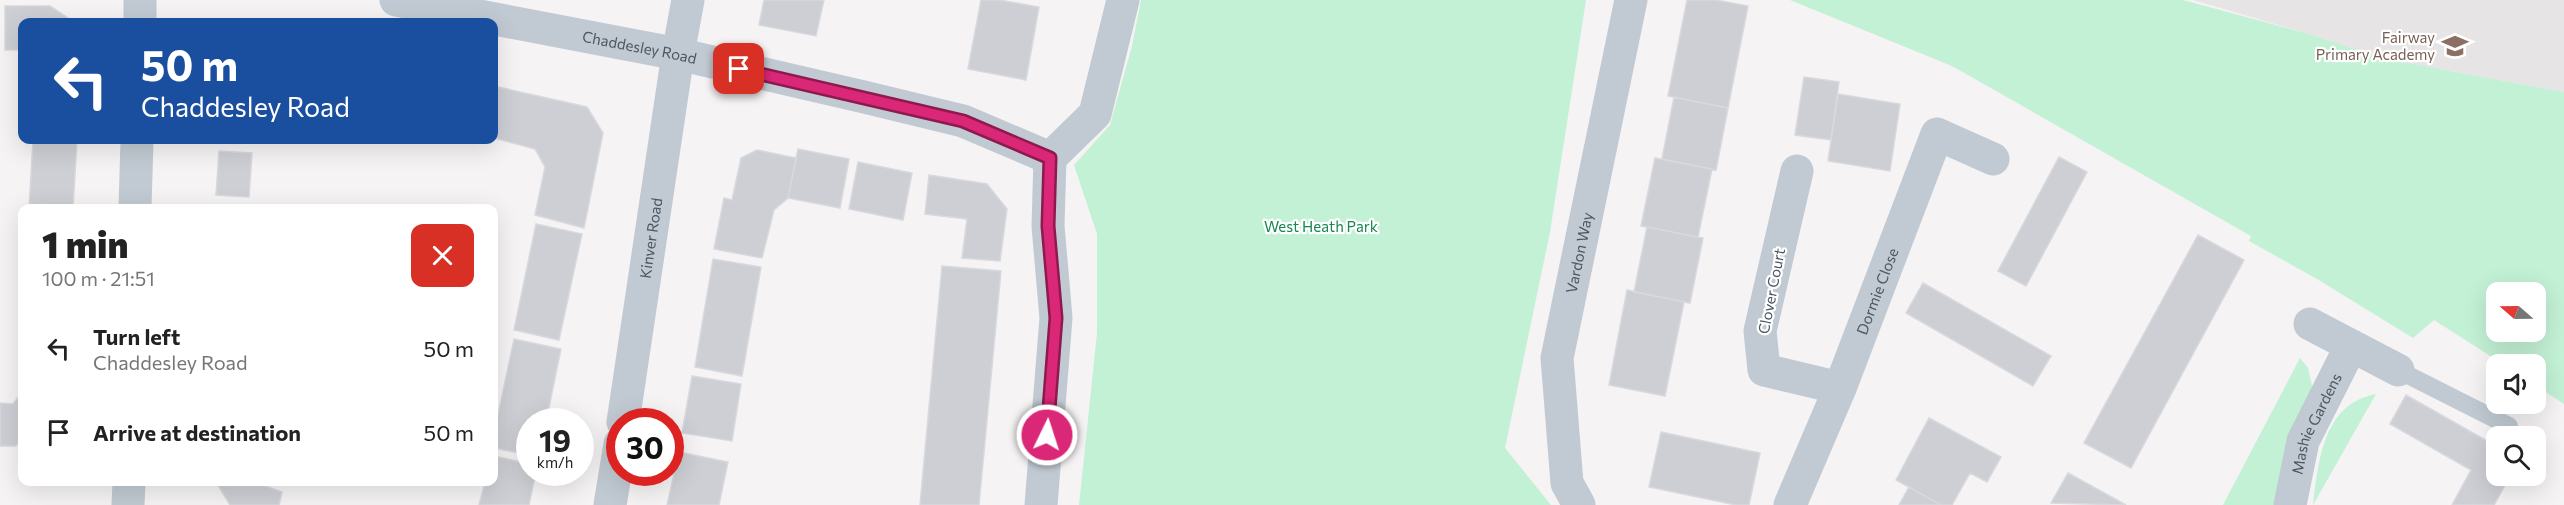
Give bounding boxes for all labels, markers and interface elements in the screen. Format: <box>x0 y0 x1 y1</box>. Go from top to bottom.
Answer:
street label: Chaddesley Road <box>581 27 698 67</box>
place label: Fairway Primary Academy <box>2316 28 2435 63</box>
school or university icon: Fairway Primary Academy <box>2440 31 2470 61</box>
text: 50 m <box>141 38 238 90</box>
icon: left <box>42 42 120 120</box>
pin <box>713 43 764 94</box>
icon: arrive <box>722 52 755 85</box>
text: Chaddesley Road <box>141 90 350 123</box>
street label: Kinver Road <box>636 196 665 280</box>
street label: Vardon Way <box>1562 210 1596 295</box>
park label: West Heath Park <box>1264 217 1378 235</box>
text: 1 min <box>42 221 128 265</box>
button: close <box>411 224 474 287</box>
street label: Dormie Close <box>1852 245 1902 337</box>
street label: Clover Court <box>1754 247 1788 335</box>
text: 100 m · 21:51 <box>42 266 155 290</box>
north arrow <box>2486 282 2546 342</box>
map controls <box>2486 282 2546 486</box>
text: Turn left <box>93 323 180 350</box>
icon: left <box>42 332 75 365</box>
text: 50 m <box>424 335 474 362</box>
text: Chaddesley Road <box>93 350 248 374</box>
button: sound <box>2486 354 2546 414</box>
street label: Mashie Gardens <box>2287 370 2345 476</box>
position arrow <box>1015 403 1079 467</box>
speed limit sign: 30 <box>606 408 684 486</box>
icon: arrive <box>42 416 75 449</box>
text: Arrive at destination <box>93 419 301 446</box>
text: 50 m <box>424 419 474 446</box>
text: 19 <box>539 421 571 458</box>
button: search <box>2486 426 2546 486</box>
text: km/h <box>537 453 573 471</box>

